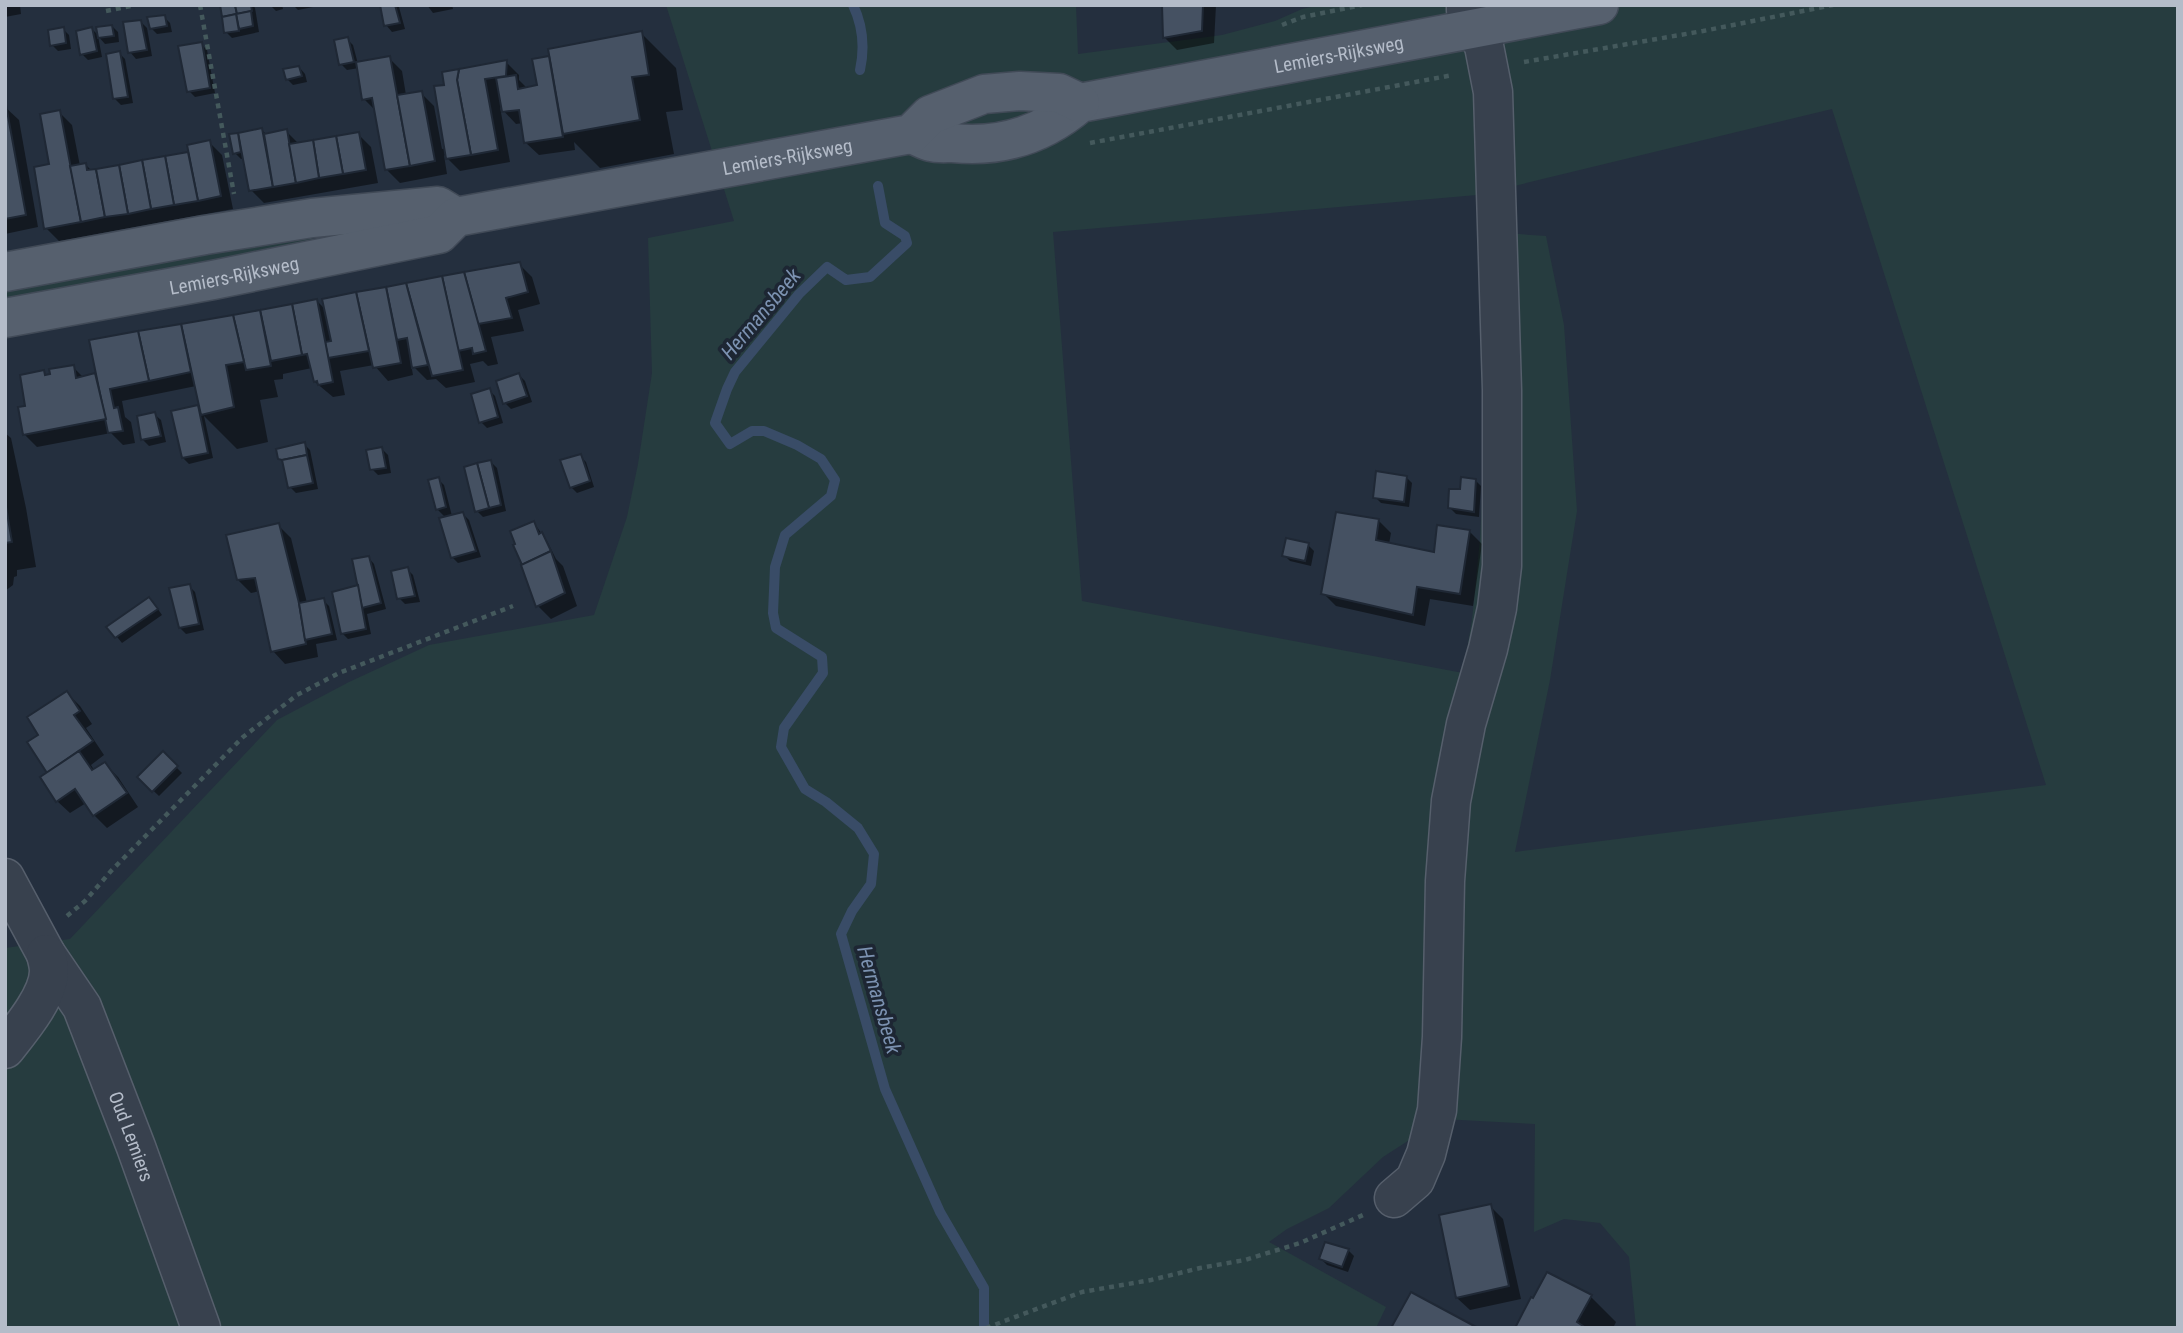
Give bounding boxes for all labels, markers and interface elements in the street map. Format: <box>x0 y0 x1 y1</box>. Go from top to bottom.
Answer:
street label: Lemiers-Rijksweg <box>1272 31 1405 78</box>
street label: Lemiers-Rijksweg <box>721 133 854 180</box>
street label: Lemiers-Rijksweg <box>168 251 301 299</box>
water label: Hermansbeek <box>716 263 806 364</box>
water label: Hermansbeek <box>852 943 906 1057</box>
street label: Oud Lemiers <box>104 1088 159 1185</box>

